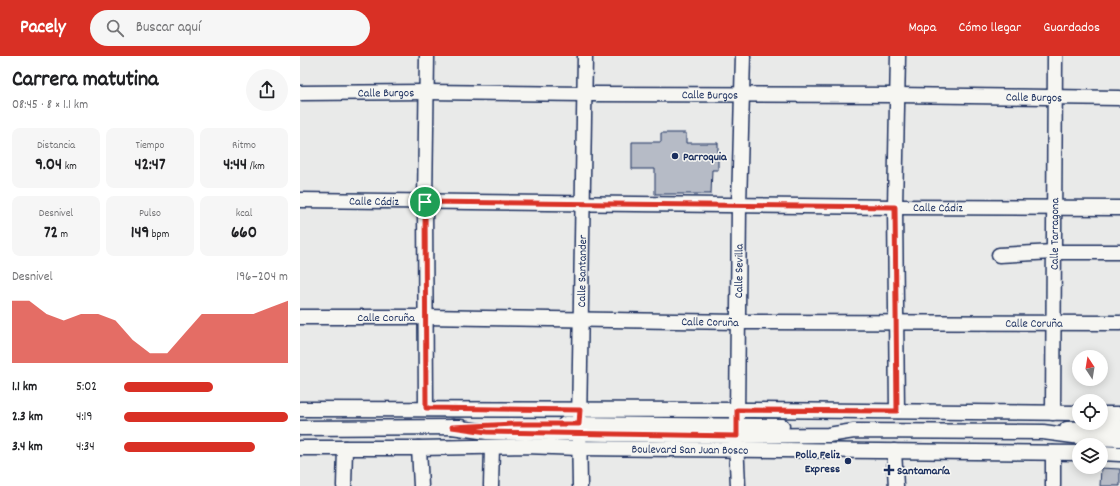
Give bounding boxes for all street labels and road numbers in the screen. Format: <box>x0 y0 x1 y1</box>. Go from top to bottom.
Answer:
street label: Calle Burgos <box>358 85 414 103</box>
street label: Calle Burgos <box>682 87 738 104</box>
street label: Calle Burgos <box>1006 89 1062 107</box>
street label: Calle Cádiz <box>349 194 399 211</box>
street label: Calle Tarragona <box>1047 198 1064 270</box>
street label: Calle Cádiz <box>913 200 963 217</box>
street label: Calle Santander <box>574 234 592 308</box>
street label: Calle Sevilla <box>731 243 749 298</box>
street label: Calle Coruña <box>357 310 415 327</box>
street label: Calle Coruña <box>681 314 739 332</box>
street label: Calle Coruña <box>1005 316 1063 333</box>
street label: Boulevard San Juan Bosco <box>631 442 748 460</box>

